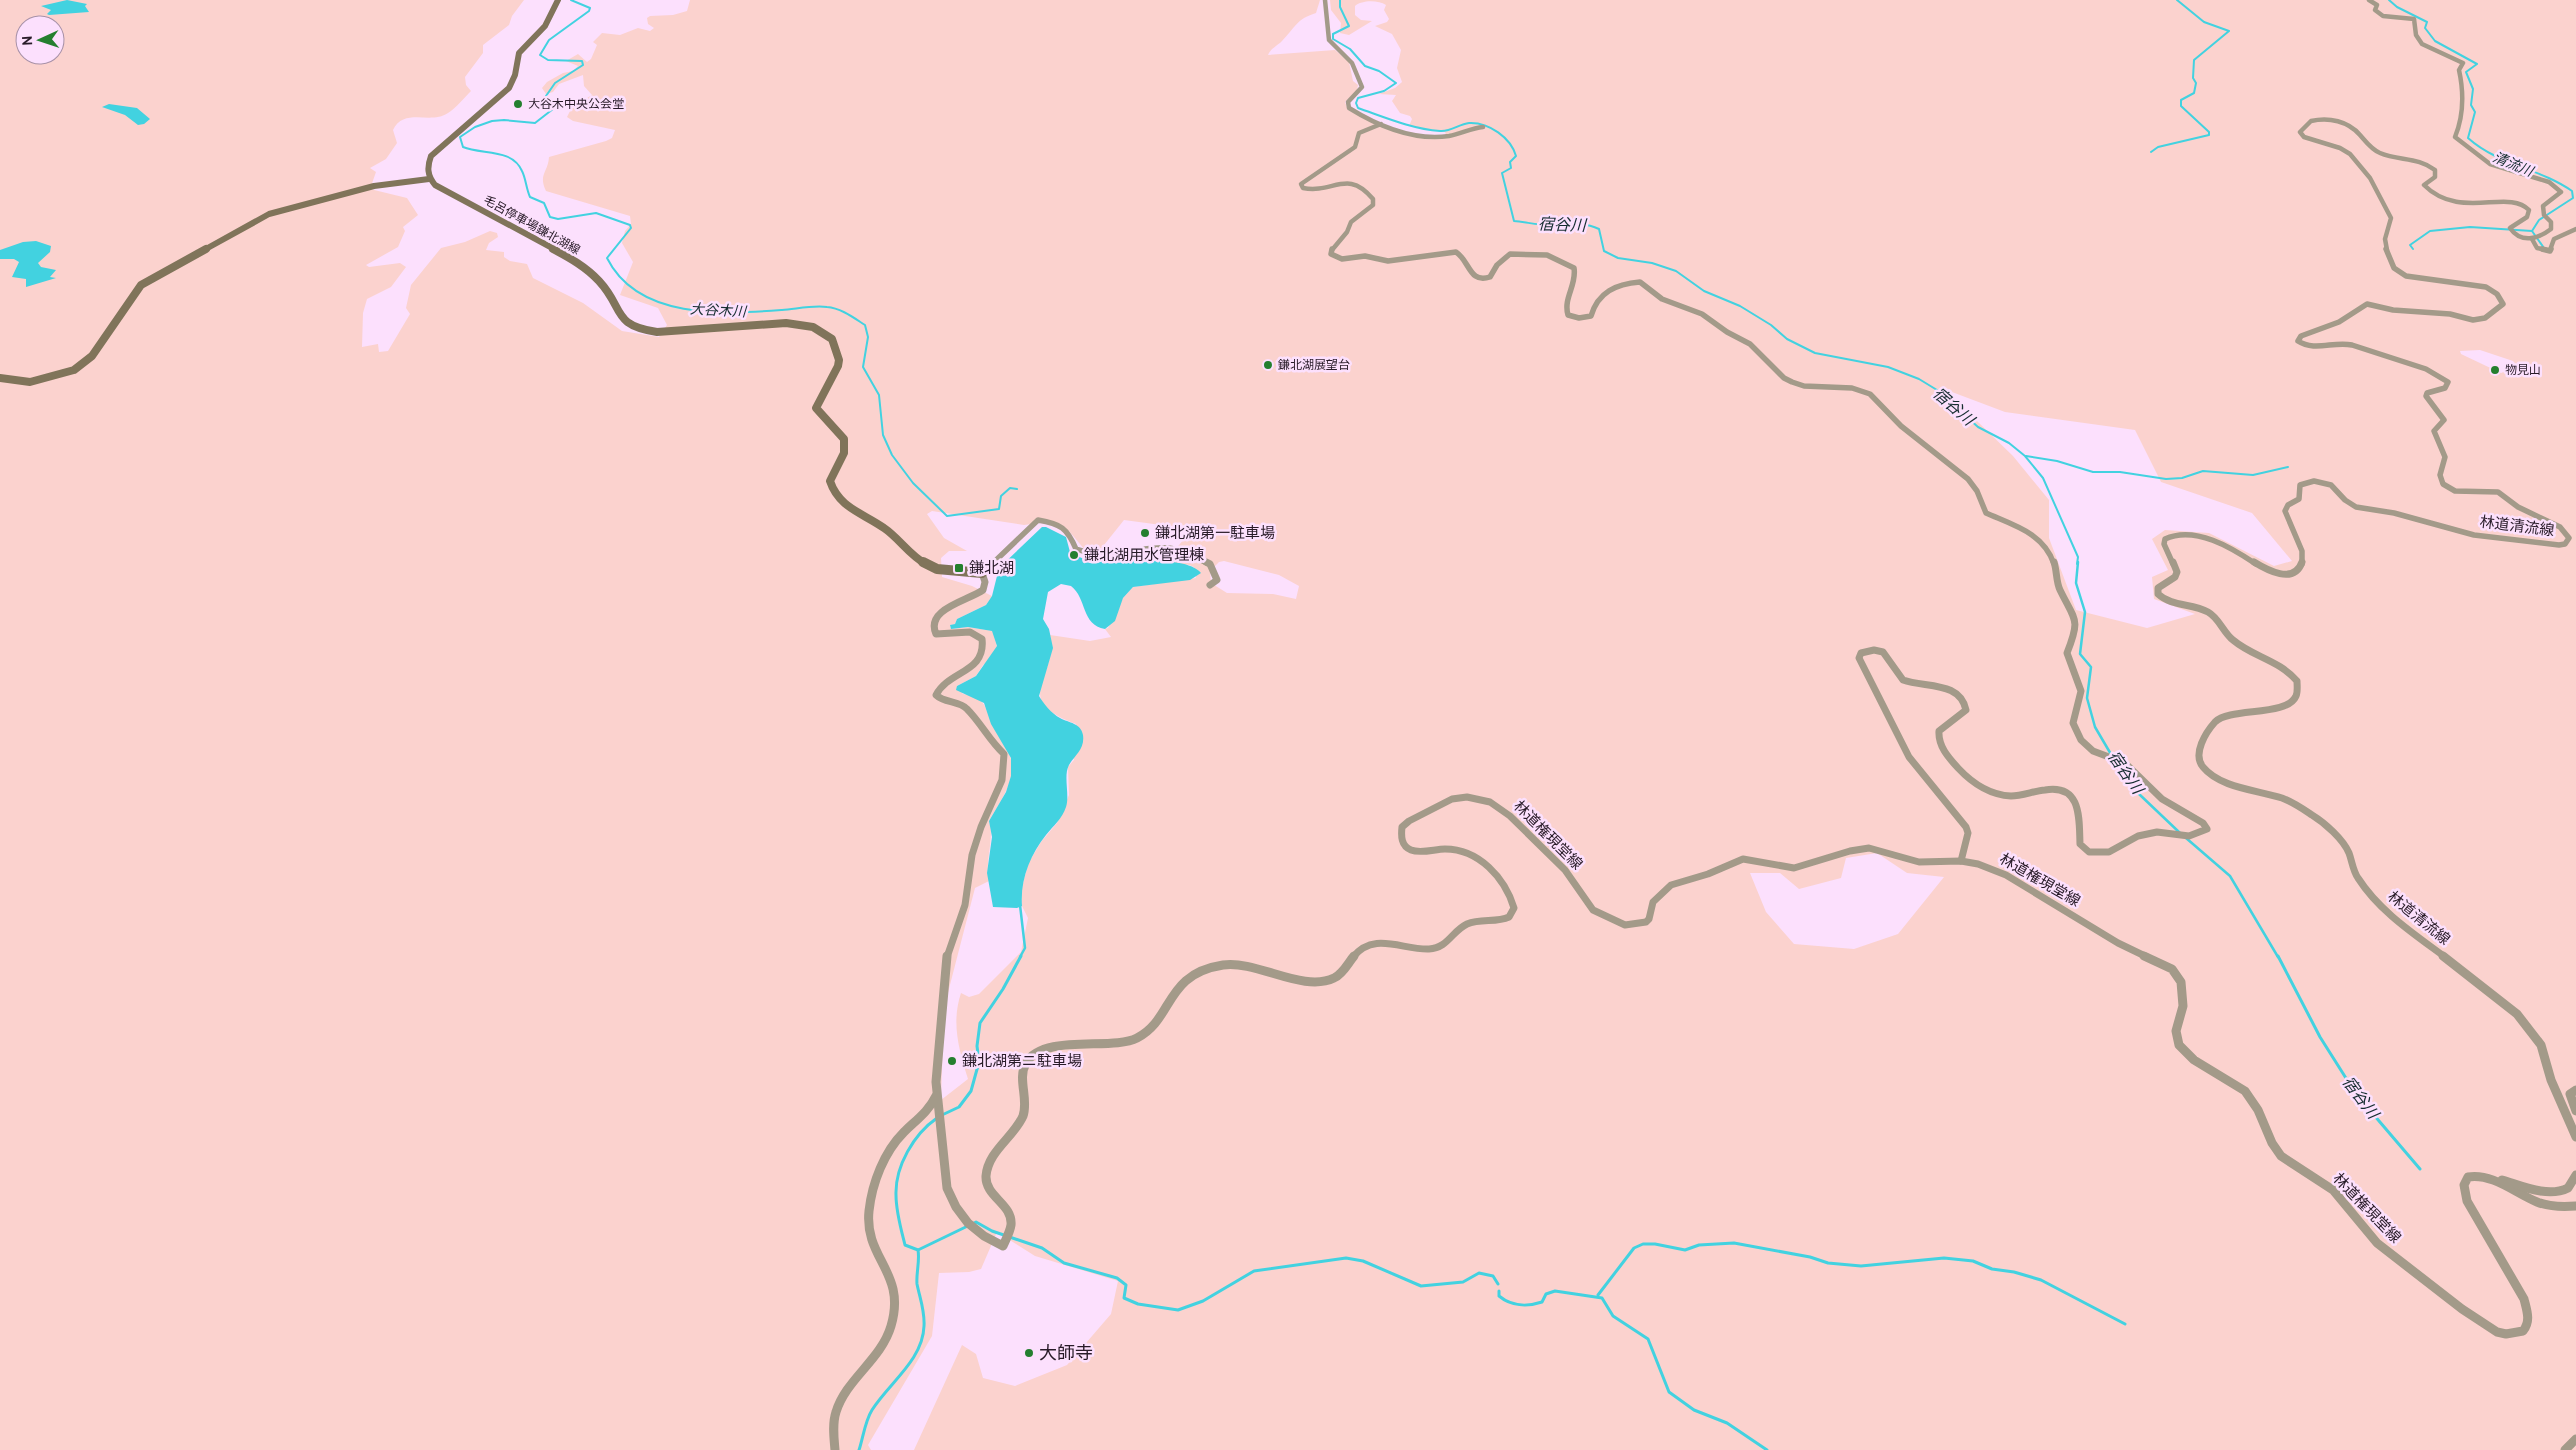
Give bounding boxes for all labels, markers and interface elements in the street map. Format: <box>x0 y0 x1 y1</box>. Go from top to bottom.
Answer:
north arrow <box>15 15 65 65</box>
text: N <box>20 35 37 46</box>
place label: 大谷木中央公会堂 <box>528 97 624 113</box>
marker: 大谷木中央公会堂 <box>512 98 524 110</box>
water label: 清流川 <box>2490 150 2537 182</box>
street label: 毛呂停車場鎌北湖線 <box>480 193 583 259</box>
water label: 宿谷川 <box>1538 215 1588 237</box>
water label: 大谷木川 <box>690 302 748 322</box>
place label: 鎌北湖展望台 <box>1278 358 1350 374</box>
marker: 鎌北湖展望台 <box>1262 359 1274 371</box>
place label: 物見山 <box>2505 363 2541 379</box>
marker: 物見山 <box>2489 364 2501 376</box>
water label: 宿谷川 <box>1928 384 1979 432</box>
street label: 林道清流線 <box>2478 513 2555 541</box>
place label: 鎌北湖第一駐車場 <box>1155 524 1275 544</box>
marker: 鎌北湖第一駐車場 <box>1139 527 1151 539</box>
place label: 鎌北湖用水管理棟 <box>1084 546 1204 566</box>
marker: 鎌北湖用水管理棟 <box>1068 549 1080 561</box>
place label: 鎌北湖 <box>969 559 1014 579</box>
marker: 鎌北湖 <box>953 562 965 574</box>
water label: 宿谷川 <box>2102 748 2147 800</box>
street label: 林道権現堂線 <box>1508 797 1586 875</box>
street label: 林道権現堂線 <box>1996 850 2083 912</box>
street label: 林道清流線 <box>2383 888 2453 950</box>
place label: 鎌北湖第ニ駐車場 <box>962 1052 1082 1072</box>
marker: 鎌北湖第ニ駐車場 <box>946 1055 958 1067</box>
water label: 宿谷川 <box>2337 1073 2383 1125</box>
street label: 林道権現堂線 <box>2328 1169 2405 1248</box>
place label: 大師寺 <box>1039 1343 1093 1366</box>
marker: 大師寺 <box>1023 1347 1035 1359</box>

